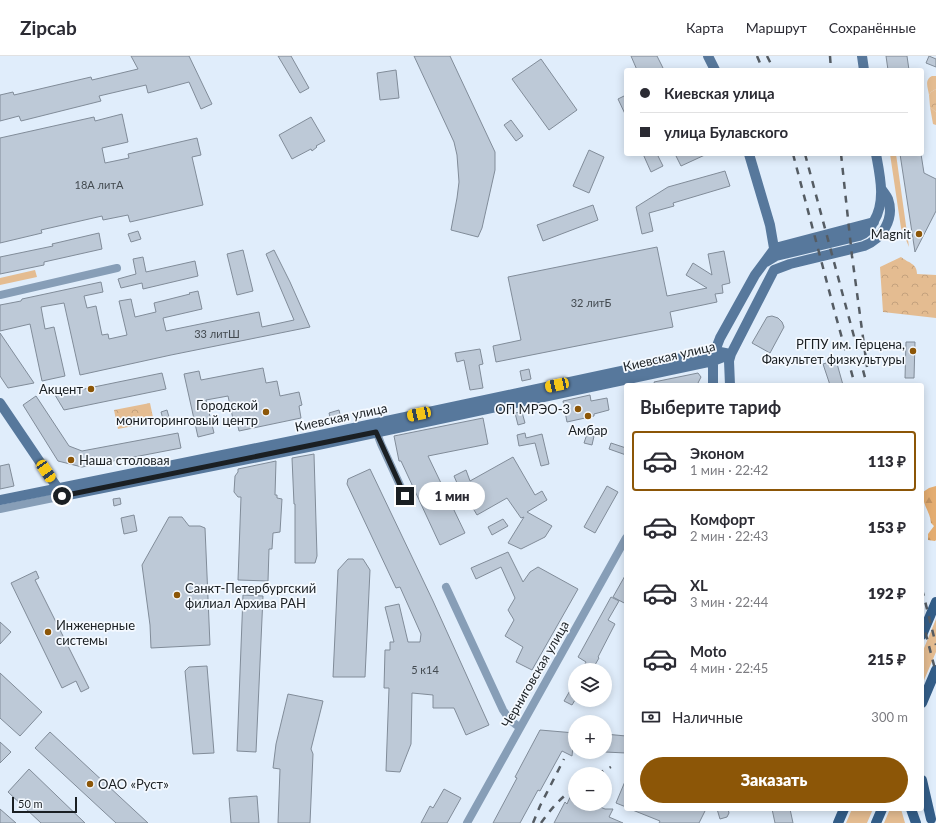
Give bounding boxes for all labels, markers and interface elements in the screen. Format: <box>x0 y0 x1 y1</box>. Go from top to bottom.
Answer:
text: Zipcab <box>20 16 77 39</box>
text: Карта <box>686 19 724 36</box>
text: Маршрут <box>746 19 807 36</box>
text: Сохранённые <box>829 19 916 36</box>
text: Киевская улица <box>664 84 775 102</box>
text: улица Булавского <box>664 123 788 141</box>
house number: 18А литА <box>75 178 124 191</box>
place label: Magnit <box>871 226 911 242</box>
marker: Magnit <box>914 229 924 239</box>
house number: 32 литБ <box>571 296 612 309</box>
house number: 33 литШ <box>194 327 240 340</box>
place label: РГПУ им. Герцена, Факультет физкультуры <box>762 336 905 367</box>
street label: Киевская улица <box>621 338 717 374</box>
marker: РГПУ им. Герцена, Факультет физкультуры <box>908 346 918 356</box>
car <box>544 377 570 393</box>
place label: Акцент <box>39 381 83 397</box>
marker: Акцент <box>86 384 96 394</box>
text: Выберите тариф <box>640 396 781 418</box>
place label: Городской мониторинговый центр <box>116 397 258 428</box>
street label: Киевская улица <box>293 399 389 435</box>
place label: ОП МРЭО-3 <box>495 401 570 417</box>
marker: ОП МРЭО-3 <box>573 404 583 414</box>
car <box>406 406 432 422</box>
marker: Городской мониторинговый центр <box>261 407 271 417</box>
marker: Амбар <box>583 411 593 421</box>
place label: Амбар <box>568 422 608 438</box>
icon: car <box>642 443 678 479</box>
text: Эконом <box>690 444 744 462</box>
place label: Наша столовая <box>79 452 170 468</box>
text: 113 ₽ <box>868 452 906 470</box>
marker: Наша столовая <box>66 455 76 465</box>
car <box>34 458 58 484</box>
text: 1 мин · 22:42 <box>690 462 768 478</box>
callout: 1 мин <box>419 482 485 510</box>
route start <box>53 487 71 505</box>
route end <box>396 487 414 505</box>
text: 1 мин <box>434 488 470 504</box>
icon: car <box>642 509 678 545</box>
text: Комфорт <box>690 510 755 528</box>
text: 153 ₽ <box>868 518 906 536</box>
text: 2 мин · 22:43 <box>690 528 768 544</box>
icon: car <box>642 575 678 611</box>
text: XL <box>690 576 708 594</box>
place label: Санкт-Петербургский филиал Архива РАН <box>185 580 316 611</box>
text: 192 ₽ <box>868 584 906 602</box>
marker: Санкт-Петербургский филиал Архива РАН <box>172 590 182 600</box>
text: 3 мин · 22:44 <box>690 594 768 610</box>
place label: Инженерные системы <box>56 617 135 648</box>
street label: Черниговская улица <box>498 618 572 730</box>
marker: Инженерные системы <box>43 627 53 637</box>
icon: car <box>642 641 678 677</box>
text: Moto <box>690 642 727 660</box>
text: 215 ₽ <box>868 650 906 668</box>
text: 4 мин · 22:45 <box>690 660 768 676</box>
house number: 5 к14 <box>411 663 439 676</box>
map controls <box>568 663 612 811</box>
button: layers <box>568 663 612 707</box>
icon: cash <box>640 706 662 728</box>
text: Наличные <box>672 708 743 726</box>
text: 300 m <box>871 709 908 725</box>
button: + <box>568 715 612 759</box>
button: Заказать <box>640 757 908 803</box>
button: − <box>568 767 612 811</box>
place label: ОАО «Руст» <box>98 776 169 792</box>
marker: ОАО «Руст» <box>85 779 95 789</box>
scale bar <box>12 795 77 814</box>
text: 50 m <box>18 797 43 810</box>

